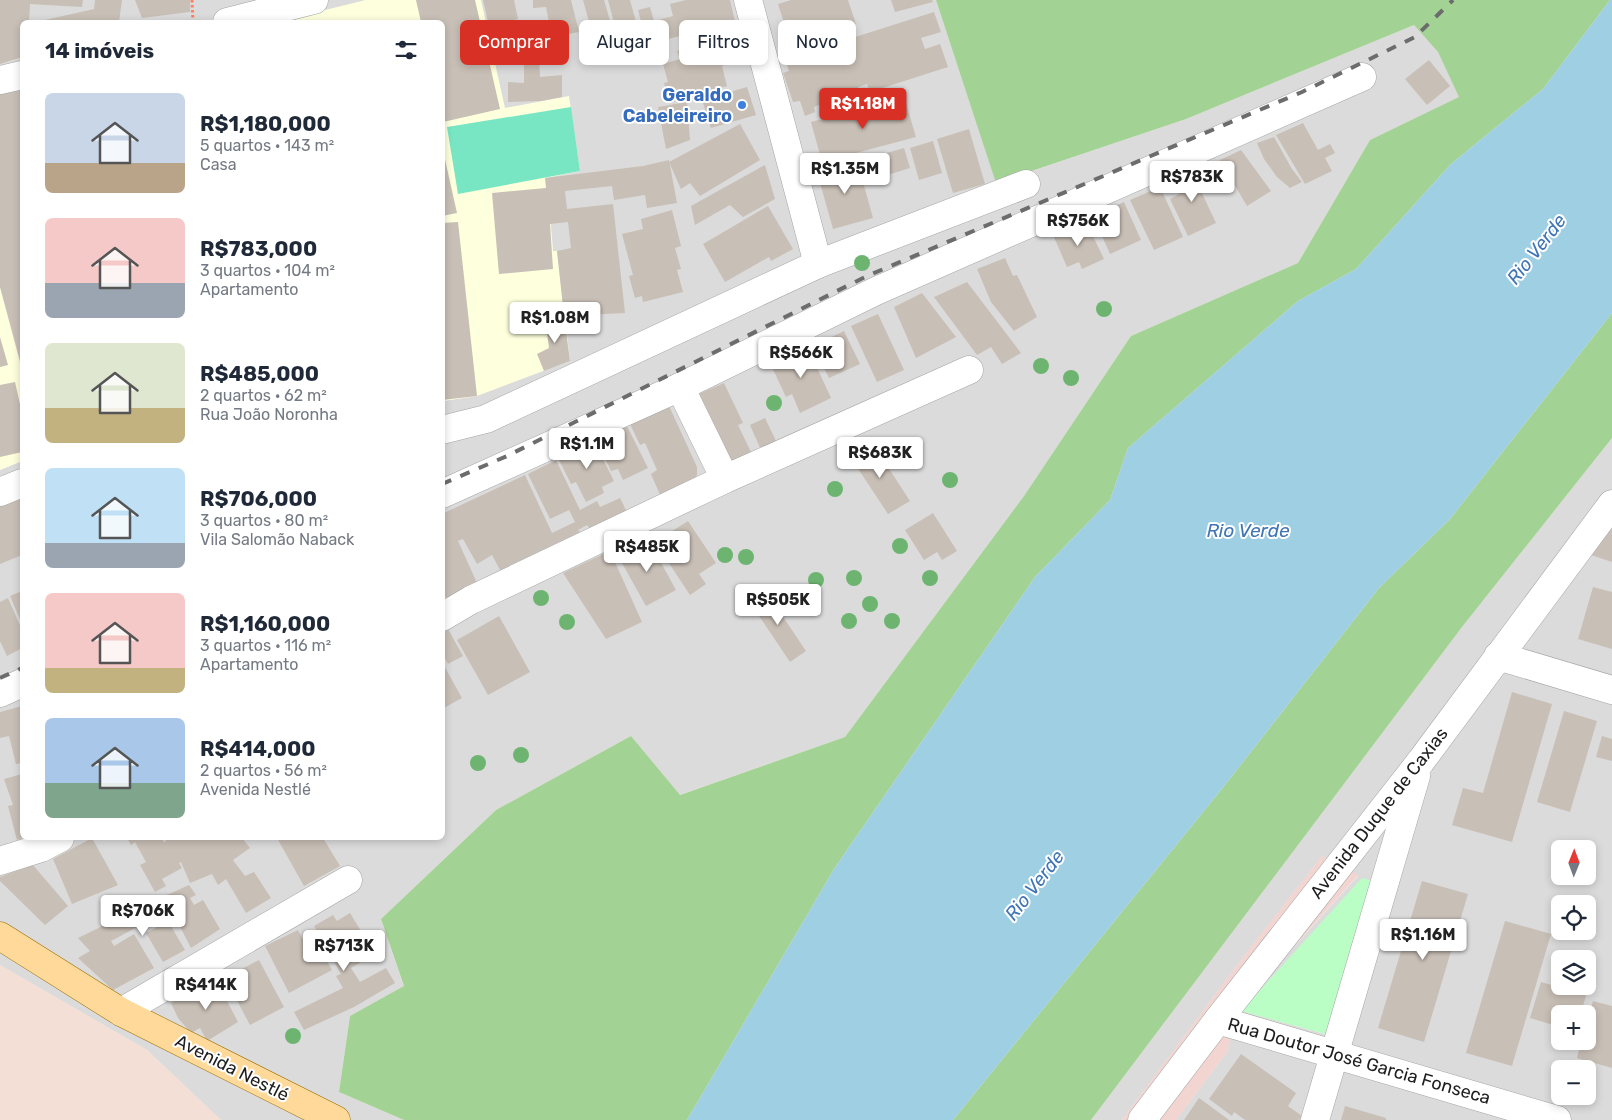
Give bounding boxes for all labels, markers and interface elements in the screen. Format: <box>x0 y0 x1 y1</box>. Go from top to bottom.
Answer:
chip: Comprar <box>460 20 569 65</box>
chip: Alugar <box>579 20 669 65</box>
chip: Filtros <box>679 20 768 65</box>
chip: Novo <box>778 20 856 65</box>
icon: filters <box>392 36 420 64</box>
text: 14 imóveis <box>45 38 154 63</box>
place label: Geraldo Cabeleireiro <box>623 84 732 127</box>
pin: R$1.18M <box>817 88 909 130</box>
text: R$1.18M <box>830 94 896 113</box>
marker: Geraldo Cabeleireiro <box>736 99 748 111</box>
text: R$1,180,000 <box>200 111 331 136</box>
icon: home <box>85 113 145 173</box>
text: 5 quartos · 143 m² <box>200 136 334 155</box>
pin: R$1.35M <box>799 152 891 195</box>
text: Casa <box>200 155 236 174</box>
text: R$1.35M <box>811 159 879 178</box>
pin: R$783K <box>1151 160 1233 203</box>
text: R$783K <box>1161 167 1223 186</box>
pin: R$756K <box>1037 204 1119 247</box>
water label: Rio Verde <box>1502 209 1571 289</box>
text: R$756K <box>1047 211 1109 230</box>
text: R$783,000 <box>200 236 317 261</box>
icon: home <box>85 238 145 298</box>
text: 3 quartos · 104 m² <box>200 261 335 280</box>
text: Apartamento <box>200 280 298 299</box>
pin: R$1.08M <box>509 302 601 344</box>
text: R$1.08M <box>520 308 590 327</box>
pin: R$566K <box>760 336 842 379</box>
text: R$566K <box>769 343 833 362</box>
text: R$485,000 <box>200 361 319 386</box>
icon: home <box>85 363 145 423</box>
text: 2 quartos · 62 m² <box>200 386 327 405</box>
text: Rua João Noronha <box>200 405 338 424</box>
pin: R$1.1M <box>546 428 628 470</box>
text: R$1.1M <box>560 434 614 453</box>
pin: R$683K <box>839 436 921 479</box>
text: R$683K <box>848 443 912 462</box>
text: R$706,000 <box>200 486 317 511</box>
icon: home <box>85 488 145 548</box>
text: 3 quartos · 80 m² <box>200 511 328 530</box>
water label: Rio Verde <box>1206 519 1290 542</box>
text: Vila Salomão Naback <box>200 530 354 549</box>
pin: R$485K <box>606 530 688 573</box>
text: R$485K <box>615 537 679 556</box>
pin: R$505K <box>737 584 819 626</box>
text: R$505K <box>746 590 810 609</box>
text: R$1,160,000 <box>200 611 330 636</box>
icon: home <box>85 613 145 673</box>
text: 3 quartos · 116 m² <box>200 636 331 655</box>
text: Apartamento <box>200 655 298 674</box>
street label: Avenida Duque de Caxias <box>1305 723 1453 903</box>
text: R$414,000 <box>200 736 316 761</box>
icon: home <box>85 738 145 798</box>
text: 2 quartos · 56 m² <box>200 761 327 780</box>
text: Avenida Nestlé <box>200 780 311 799</box>
north arrow <box>1551 840 1596 885</box>
map controls <box>1551 840 1596 1105</box>
water label: Rio Verde <box>1000 845 1069 925</box>
pin: R$706K <box>102 894 184 937</box>
button: locate <box>1551 895 1596 940</box>
text: R$706K <box>112 901 174 920</box>
pin: R$1.16M <box>1377 918 1469 961</box>
text: R$1.16M <box>1391 925 1455 944</box>
pin: R$713K <box>303 930 385 972</box>
text: R$713K <box>314 936 374 955</box>
button: layers <box>1551 950 1596 995</box>
pin: R$414K <box>165 968 247 1011</box>
text: R$414K <box>175 975 237 994</box>
button: + <box>1551 1005 1596 1050</box>
street label: Rua Doutor José Garcia Fonseca <box>1225 1013 1493 1109</box>
street label: Avenida Nestlé <box>171 1030 293 1106</box>
button: − <box>1551 1060 1596 1105</box>

